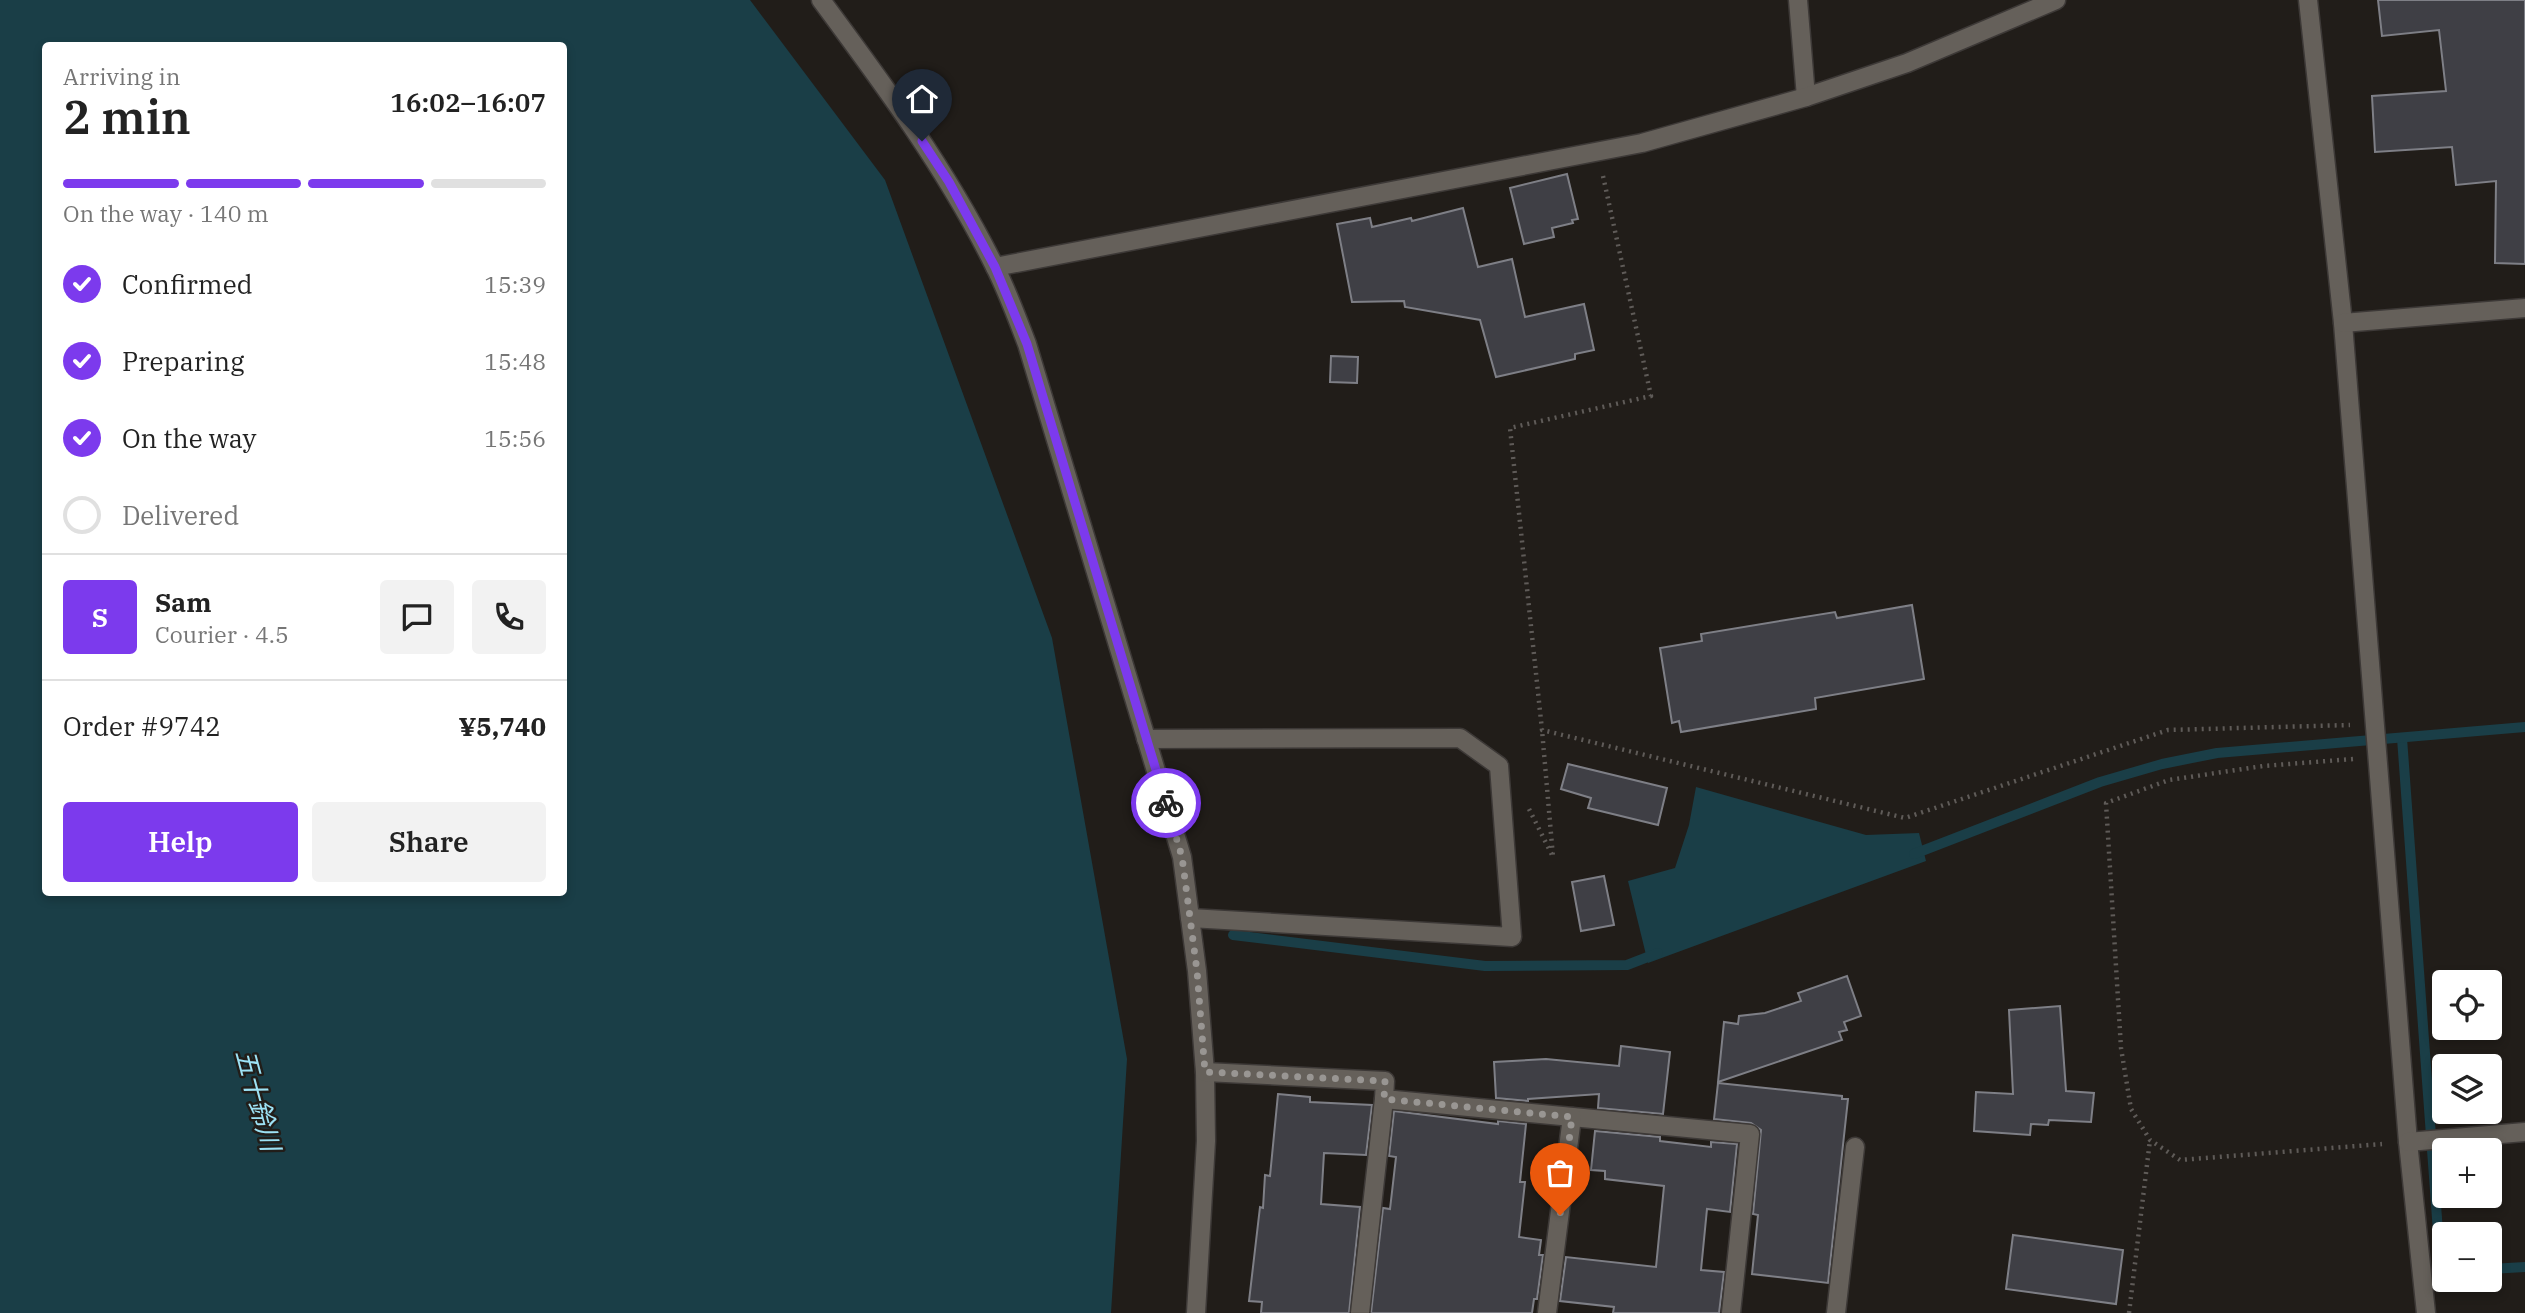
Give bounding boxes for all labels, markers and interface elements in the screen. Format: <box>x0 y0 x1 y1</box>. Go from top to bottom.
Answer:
text: Arriving in <box>63 61 180 91</box>
pin <box>892 69 952 141</box>
icon: home <box>903 80 941 118</box>
text: 16:02–16:07 <box>390 85 546 119</box>
text: 2 min <box>63 87 191 147</box>
text: On the way · 140 m <box>63 198 269 228</box>
icon: check <box>63 265 101 303</box>
text: Confirmed <box>122 267 253 301</box>
text: 15:39 <box>484 269 546 299</box>
icon: check <box>63 342 101 380</box>
text: Preparing <box>122 344 244 378</box>
text: 15:48 <box>484 346 546 376</box>
icon: check <box>63 419 101 457</box>
text: On the way <box>122 421 256 455</box>
text: 15:56 <box>484 423 546 453</box>
text: Delivered <box>122 498 239 532</box>
button: chat <box>380 580 454 654</box>
button: phone <box>472 580 546 654</box>
text: Sam <box>155 585 211 619</box>
text: S <box>92 600 108 634</box>
text: Courier · 4.5 <box>155 619 289 649</box>
text: Order #9742 <box>63 709 221 743</box>
text: ¥5,740 <box>459 709 546 743</box>
courier <box>1131 768 1201 838</box>
icon: bike <box>1147 784 1185 822</box>
button: Help <box>63 802 298 882</box>
button: Share <box>312 802 546 882</box>
map controls <box>2432 970 2502 1292</box>
button: locate <box>2432 970 2502 1040</box>
water label: 五十鈴川 <box>229 1045 290 1157</box>
button: layers <box>2432 1054 2502 1124</box>
button: + <box>2432 1138 2502 1208</box>
pin <box>1530 1143 1590 1215</box>
icon: bag <box>1541 1154 1579 1192</box>
button: − <box>2432 1222 2502 1292</box>

